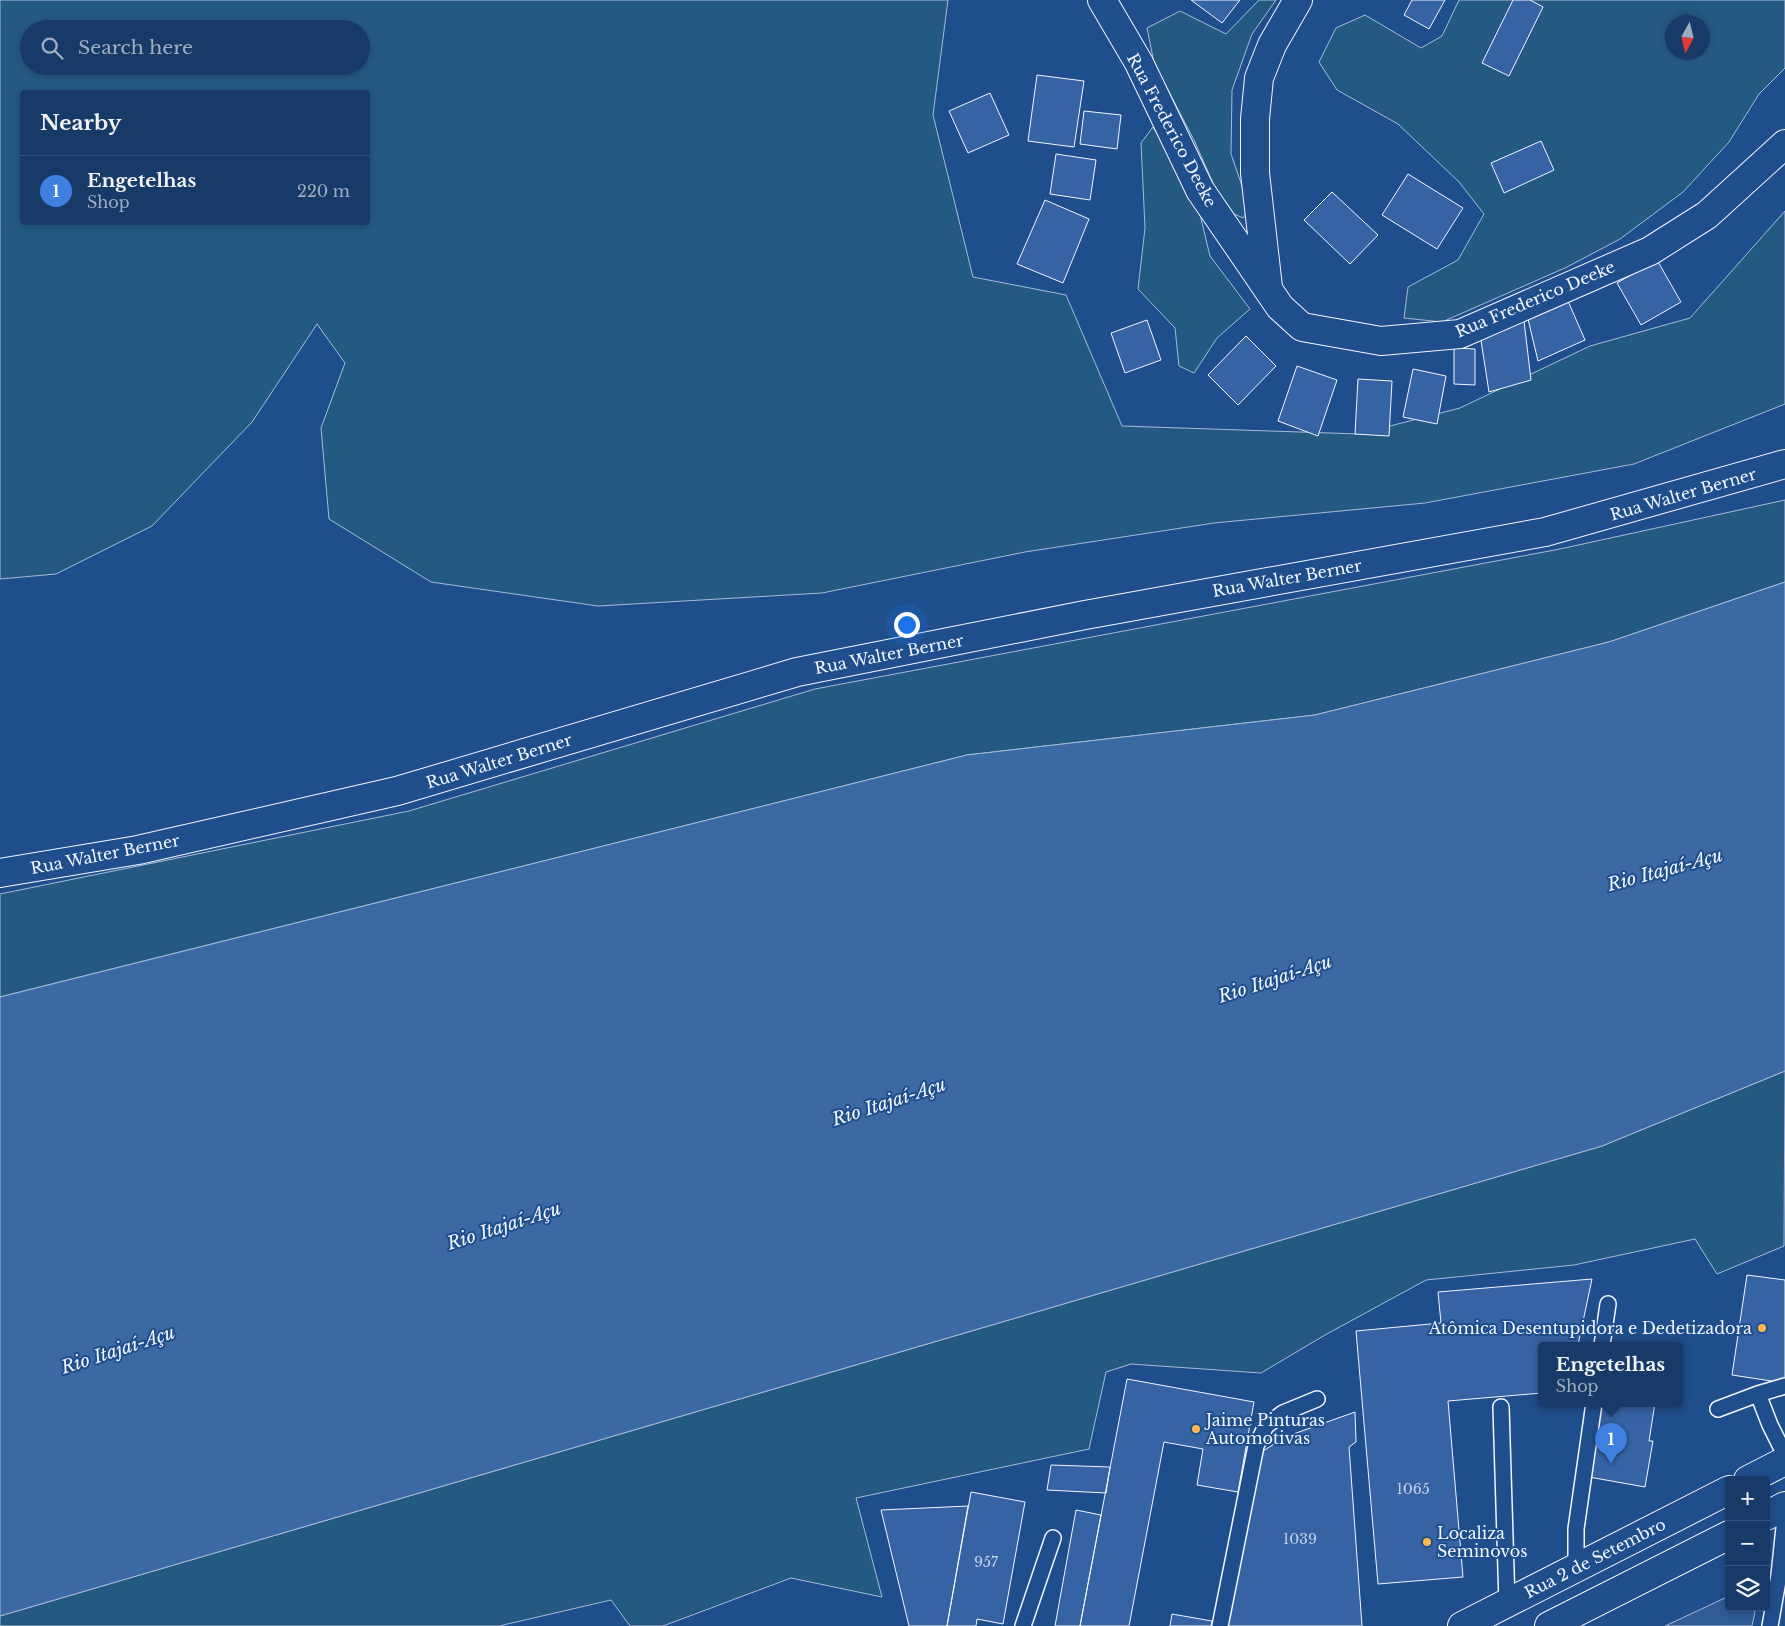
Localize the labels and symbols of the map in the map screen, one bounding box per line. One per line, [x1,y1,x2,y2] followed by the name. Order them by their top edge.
[1665,15,1710,60] north arrow
[1123,50,1221,210] street label: Rua Frederico Deeke
[1452,256,1618,342] street label: Rua Frederico Deeke
[1607,463,1759,524] street label: Rua Walter Berner
[1211,555,1364,601] street label: Rua Walter Berner
[894,612,920,638] your location
[813,630,966,678] street label: Rua Walter Berner
[424,729,575,793] street label: Rua Walter Berner
[29,830,182,878] street label: Rua Walter Berner
[1604,844,1725,896] water label: Rio Itajaí-Açu
[1214,950,1335,1008] water label: Rio Itajaí-Açu
[828,1073,949,1131] water label: Rio Itajaí-Açu
[443,1197,564,1255] water label: Rio Itajaí-Açu
[1428,1318,1752,1338] place label: Atômica Desentupidora e Dedetizadora
[57,1321,178,1379] water label: Rio Itajaí-Açu
[1756,1322,1768,1334] marker: Atômica Desentupidora e Dedetizadora
[1204,1410,1325,1448] place label: Jaime Pinturas Automotivas
[1190,1423,1202,1435] marker: Jaime Pinturas Automotivas
[1595,1423,1627,1464] pin: 1
[1396,1480,1430,1498] house number: 1065
[1521,1514,1669,1602] street label: Rua 2 de Setembro
[1437,1523,1527,1561] place label: Localiza Seminovos
[1283,1530,1317,1548] house number: 1039
[1421,1536,1433,1548] marker: Localiza Seminovos
[974,1553,999,1571] house number: 957

